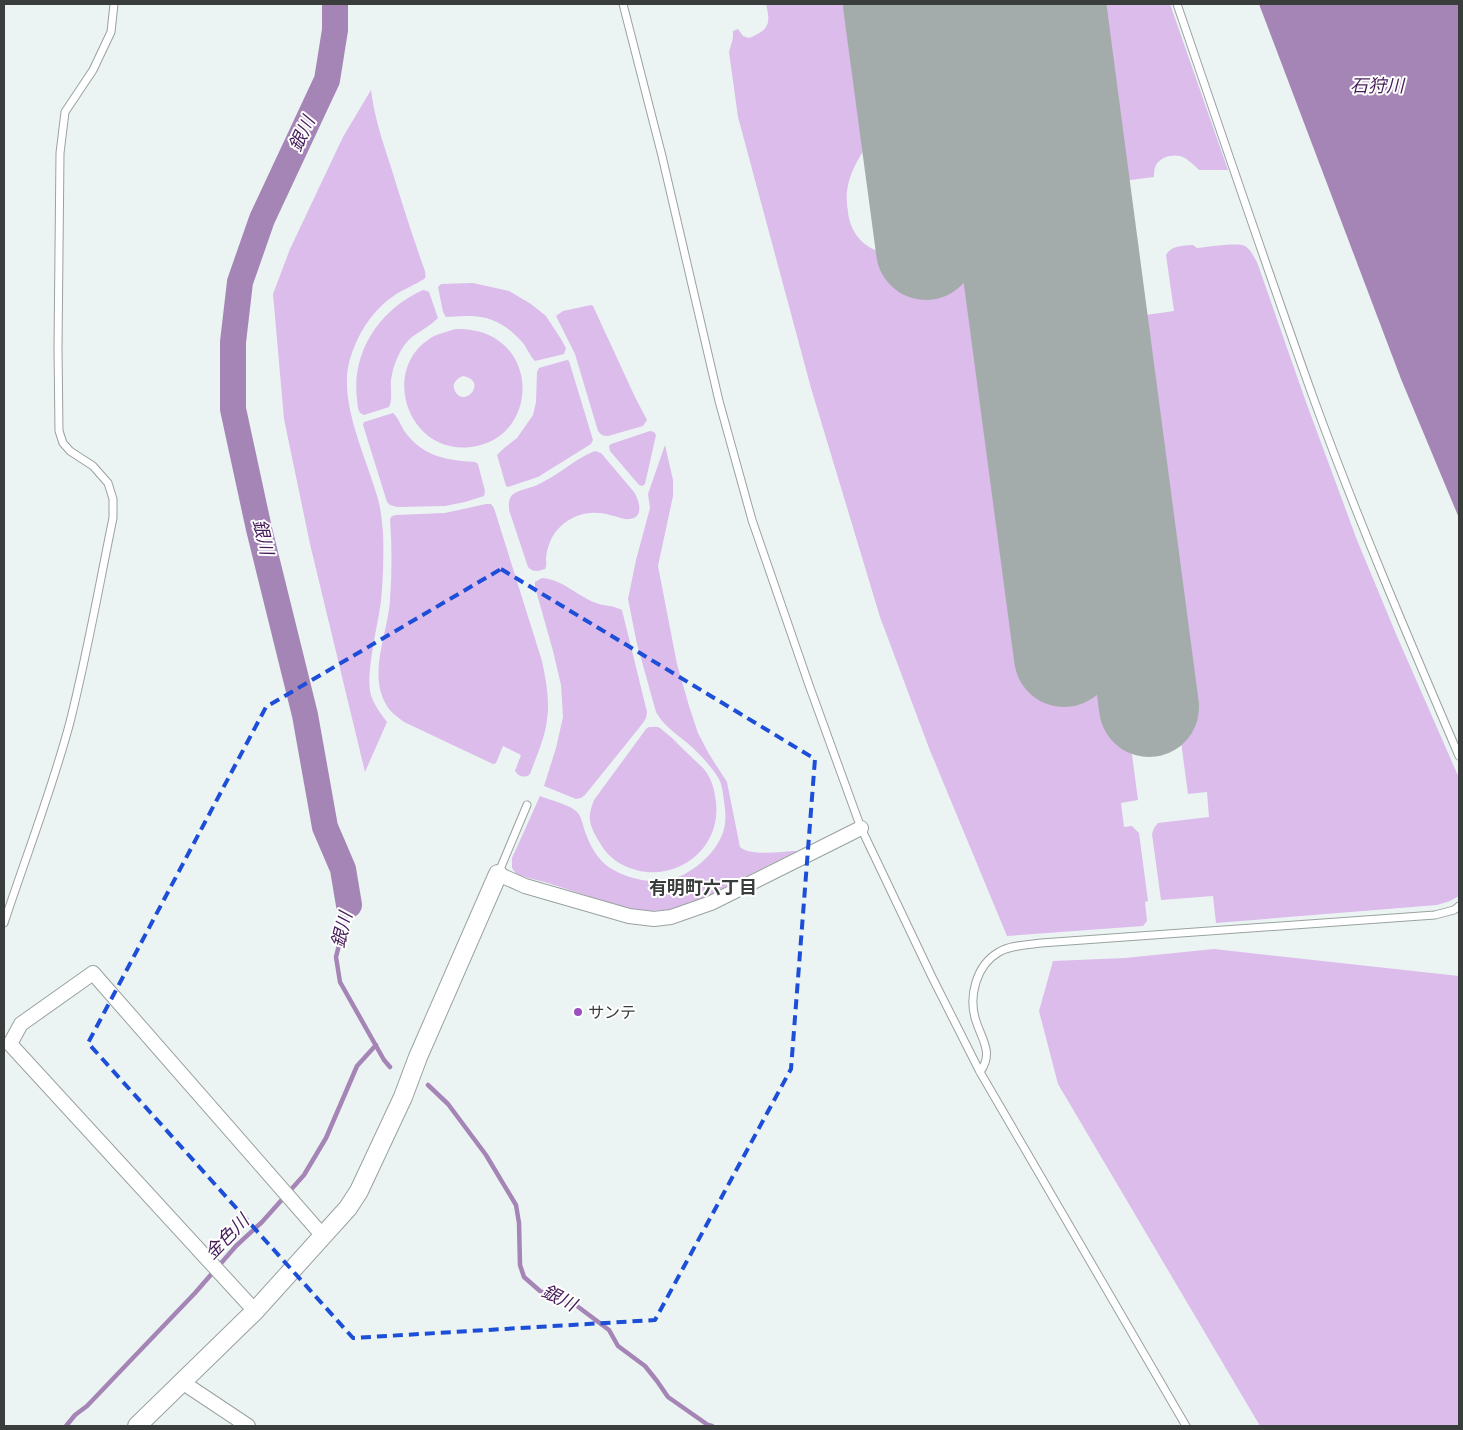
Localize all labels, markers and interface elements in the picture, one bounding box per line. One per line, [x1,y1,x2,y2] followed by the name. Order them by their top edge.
[1350,73,1406,97] water label: 石狩川
[283,110,320,155] water label: 銀川
[248,517,280,559] water label: 銀川
[649,875,757,899] district label: 有明町六丁目
[325,907,358,950] water label: 銀川
[588,1001,636,1023] place label: サンテ
[572,1006,584,1018] marker: サンテ
[199,1207,255,1264] water label: 金色川
[538,1278,583,1317] water label: 銀川

